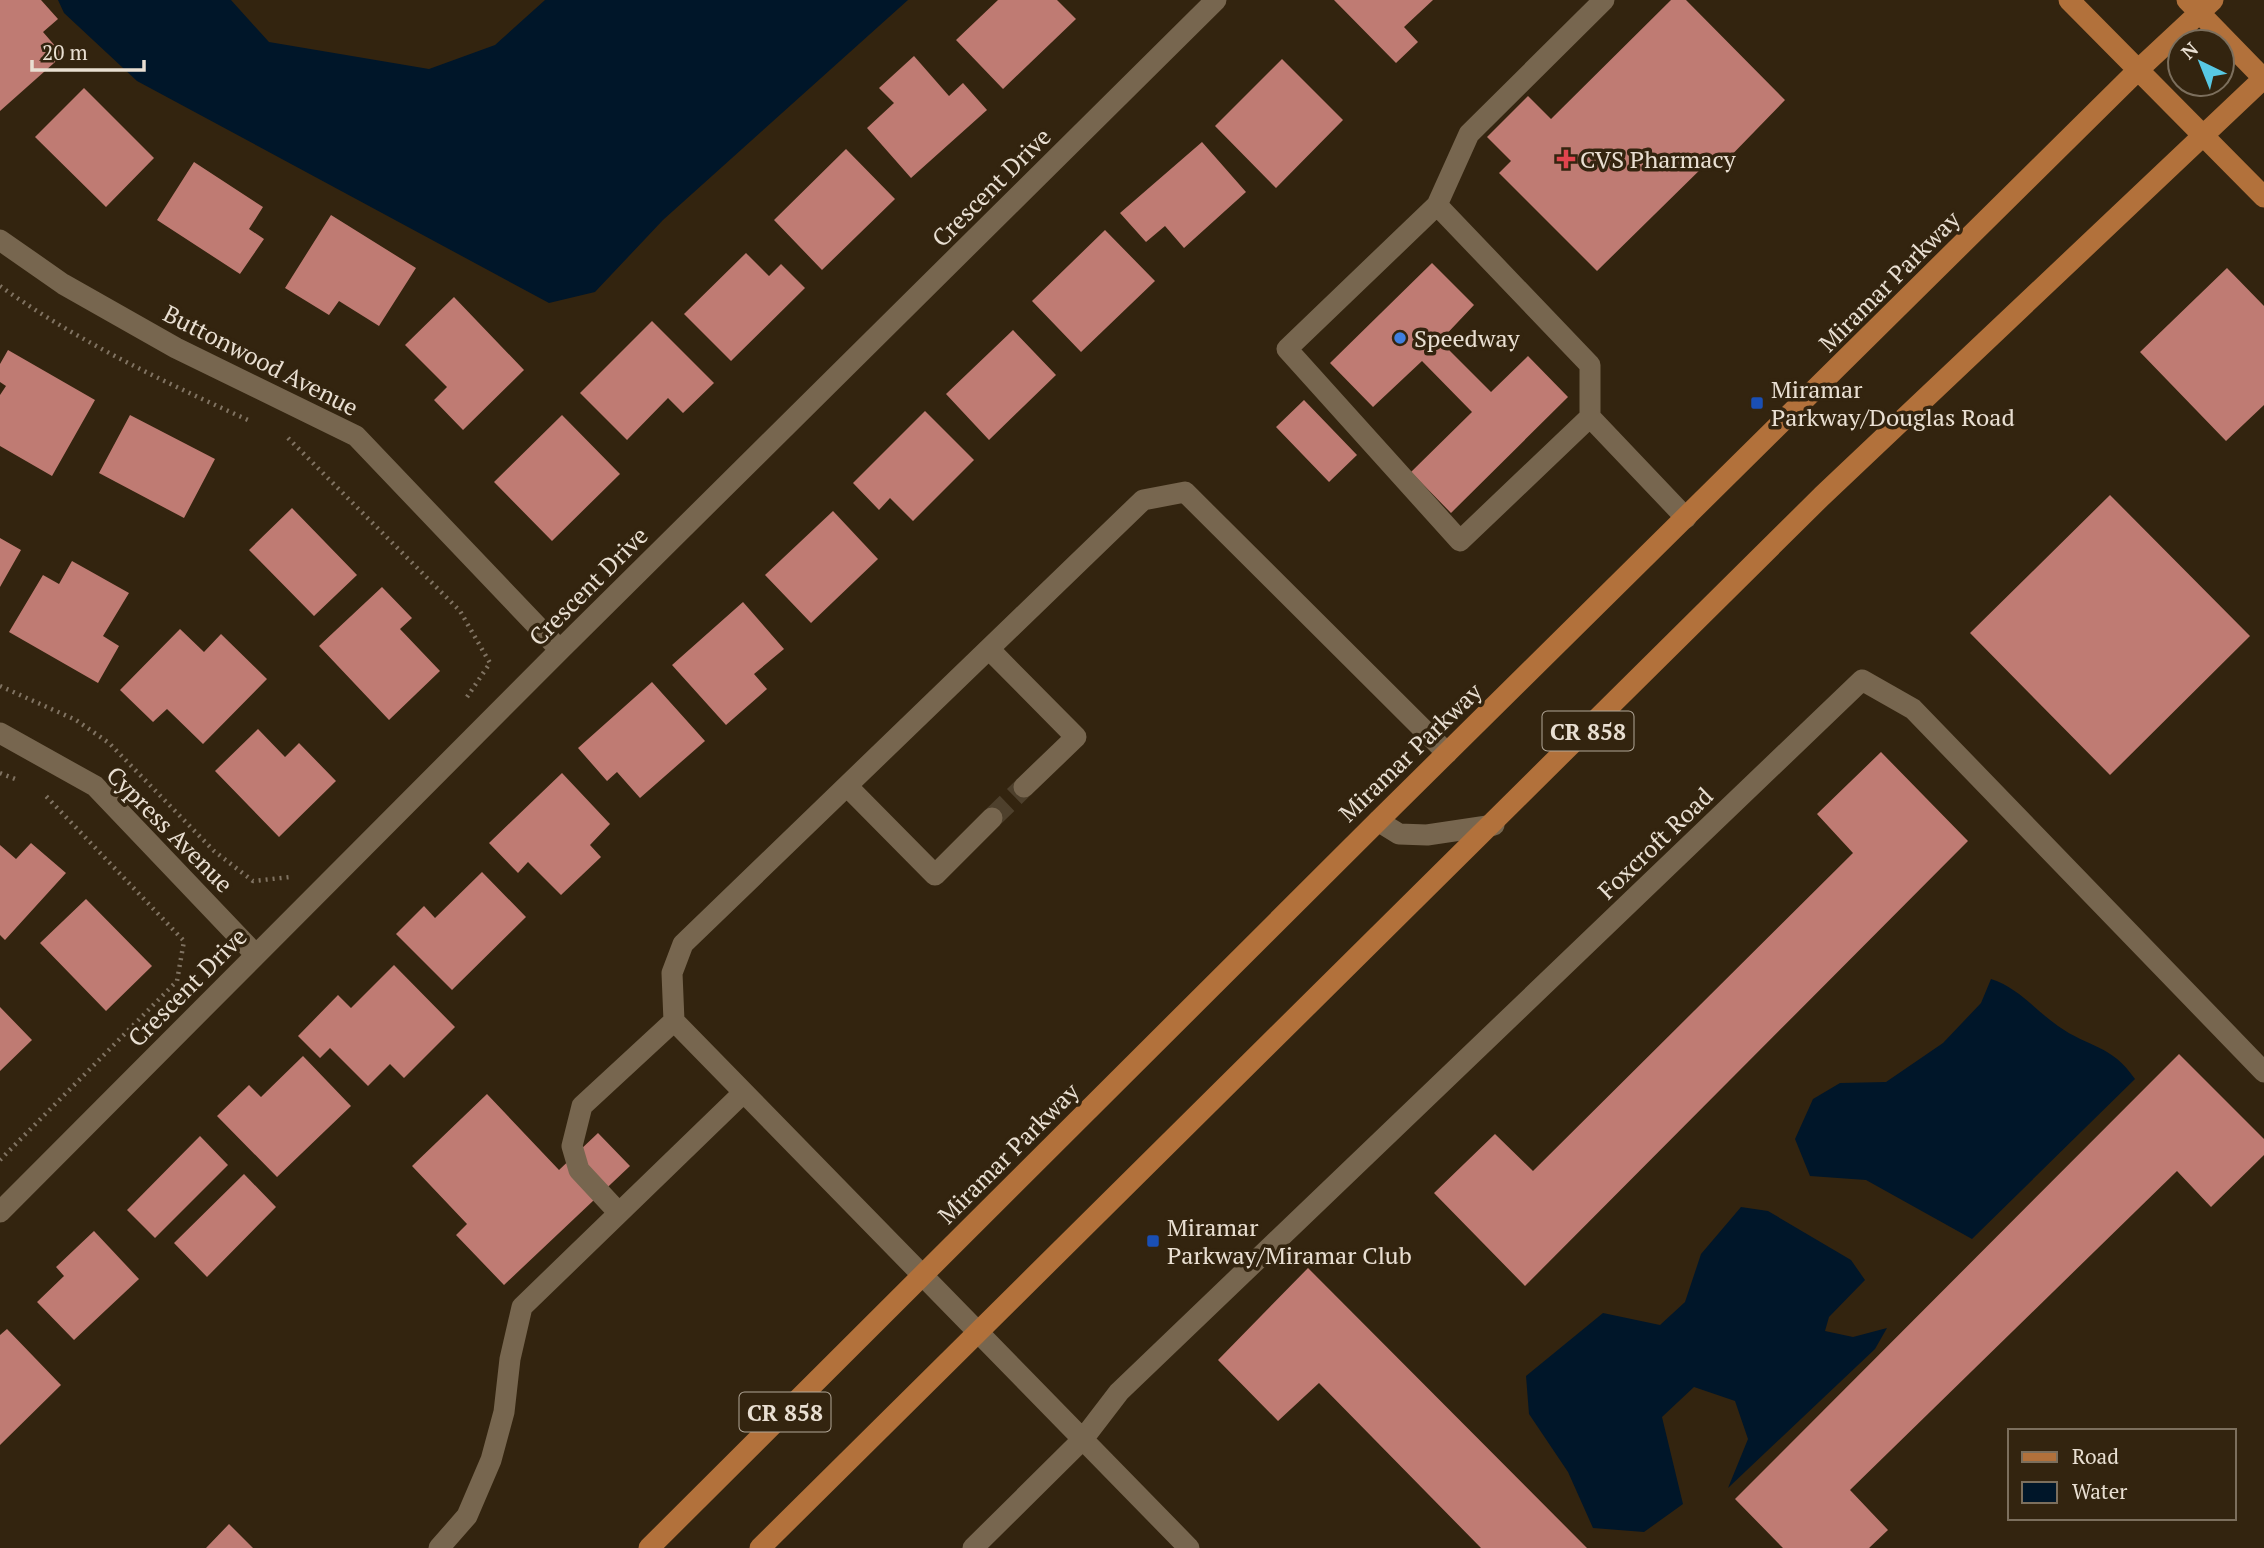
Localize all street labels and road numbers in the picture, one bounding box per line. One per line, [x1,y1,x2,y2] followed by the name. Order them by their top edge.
[924,120,1058,254] street label: Crescent Drive
[1812,203,1967,358] street label: Miramar Parkway
[158,297,364,423] street label: Buttonwood Avenue
[521,519,655,653] street label: Crescent Drive
[1332,675,1489,828] street label: Miramar Parkway
[1542,712,1634,750] road number: CR 858
[100,759,240,899] street label: Cypress Avenue
[1591,780,1719,906] street label: Foxcroft Road
[120,920,254,1054] street label: Crescent Drive
[931,1075,1086,1230] street label: Miramar Parkway
[740,1392,830,1432] road number: CR 858

